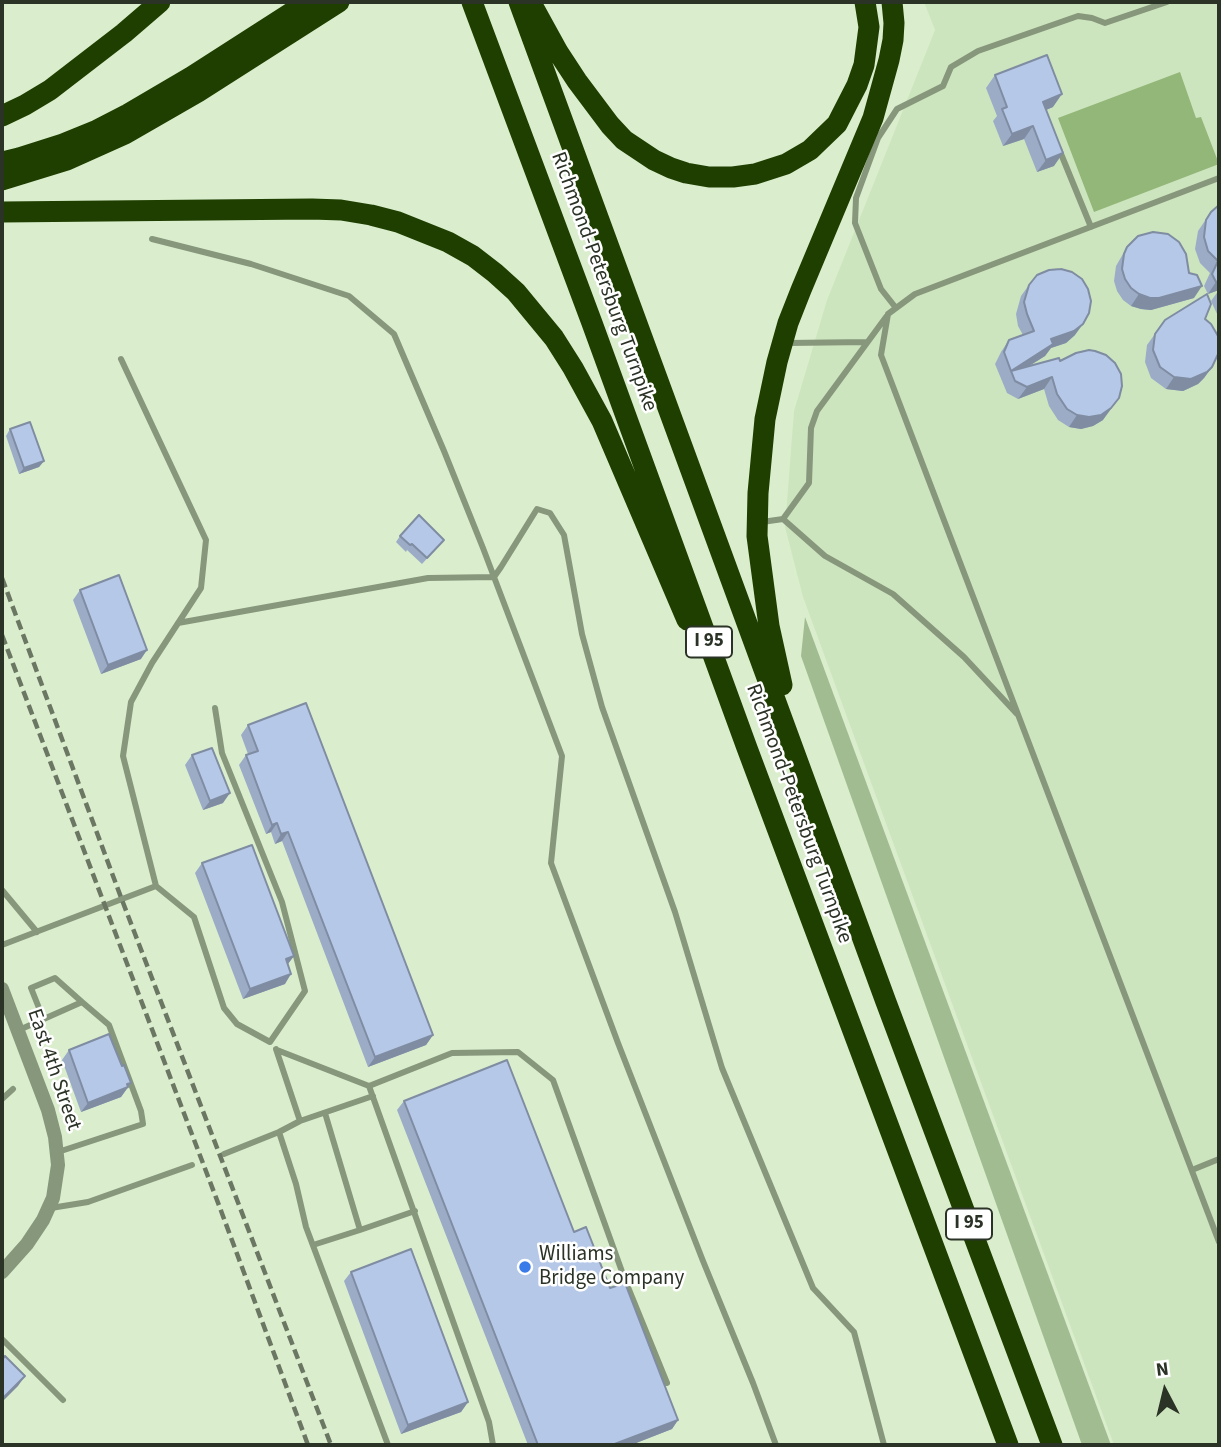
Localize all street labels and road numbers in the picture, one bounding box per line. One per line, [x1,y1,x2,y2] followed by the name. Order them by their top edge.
[544,149,662,415] street label: Richmond-Petersburg Turnpike
[686,626,732,657] road number: I 95
[739,681,857,947] street label: Richmond-Petersburg Turnpike
[20,1006,86,1134] street label: East 4th Street
[946,1208,992,1240] road number: I 95

